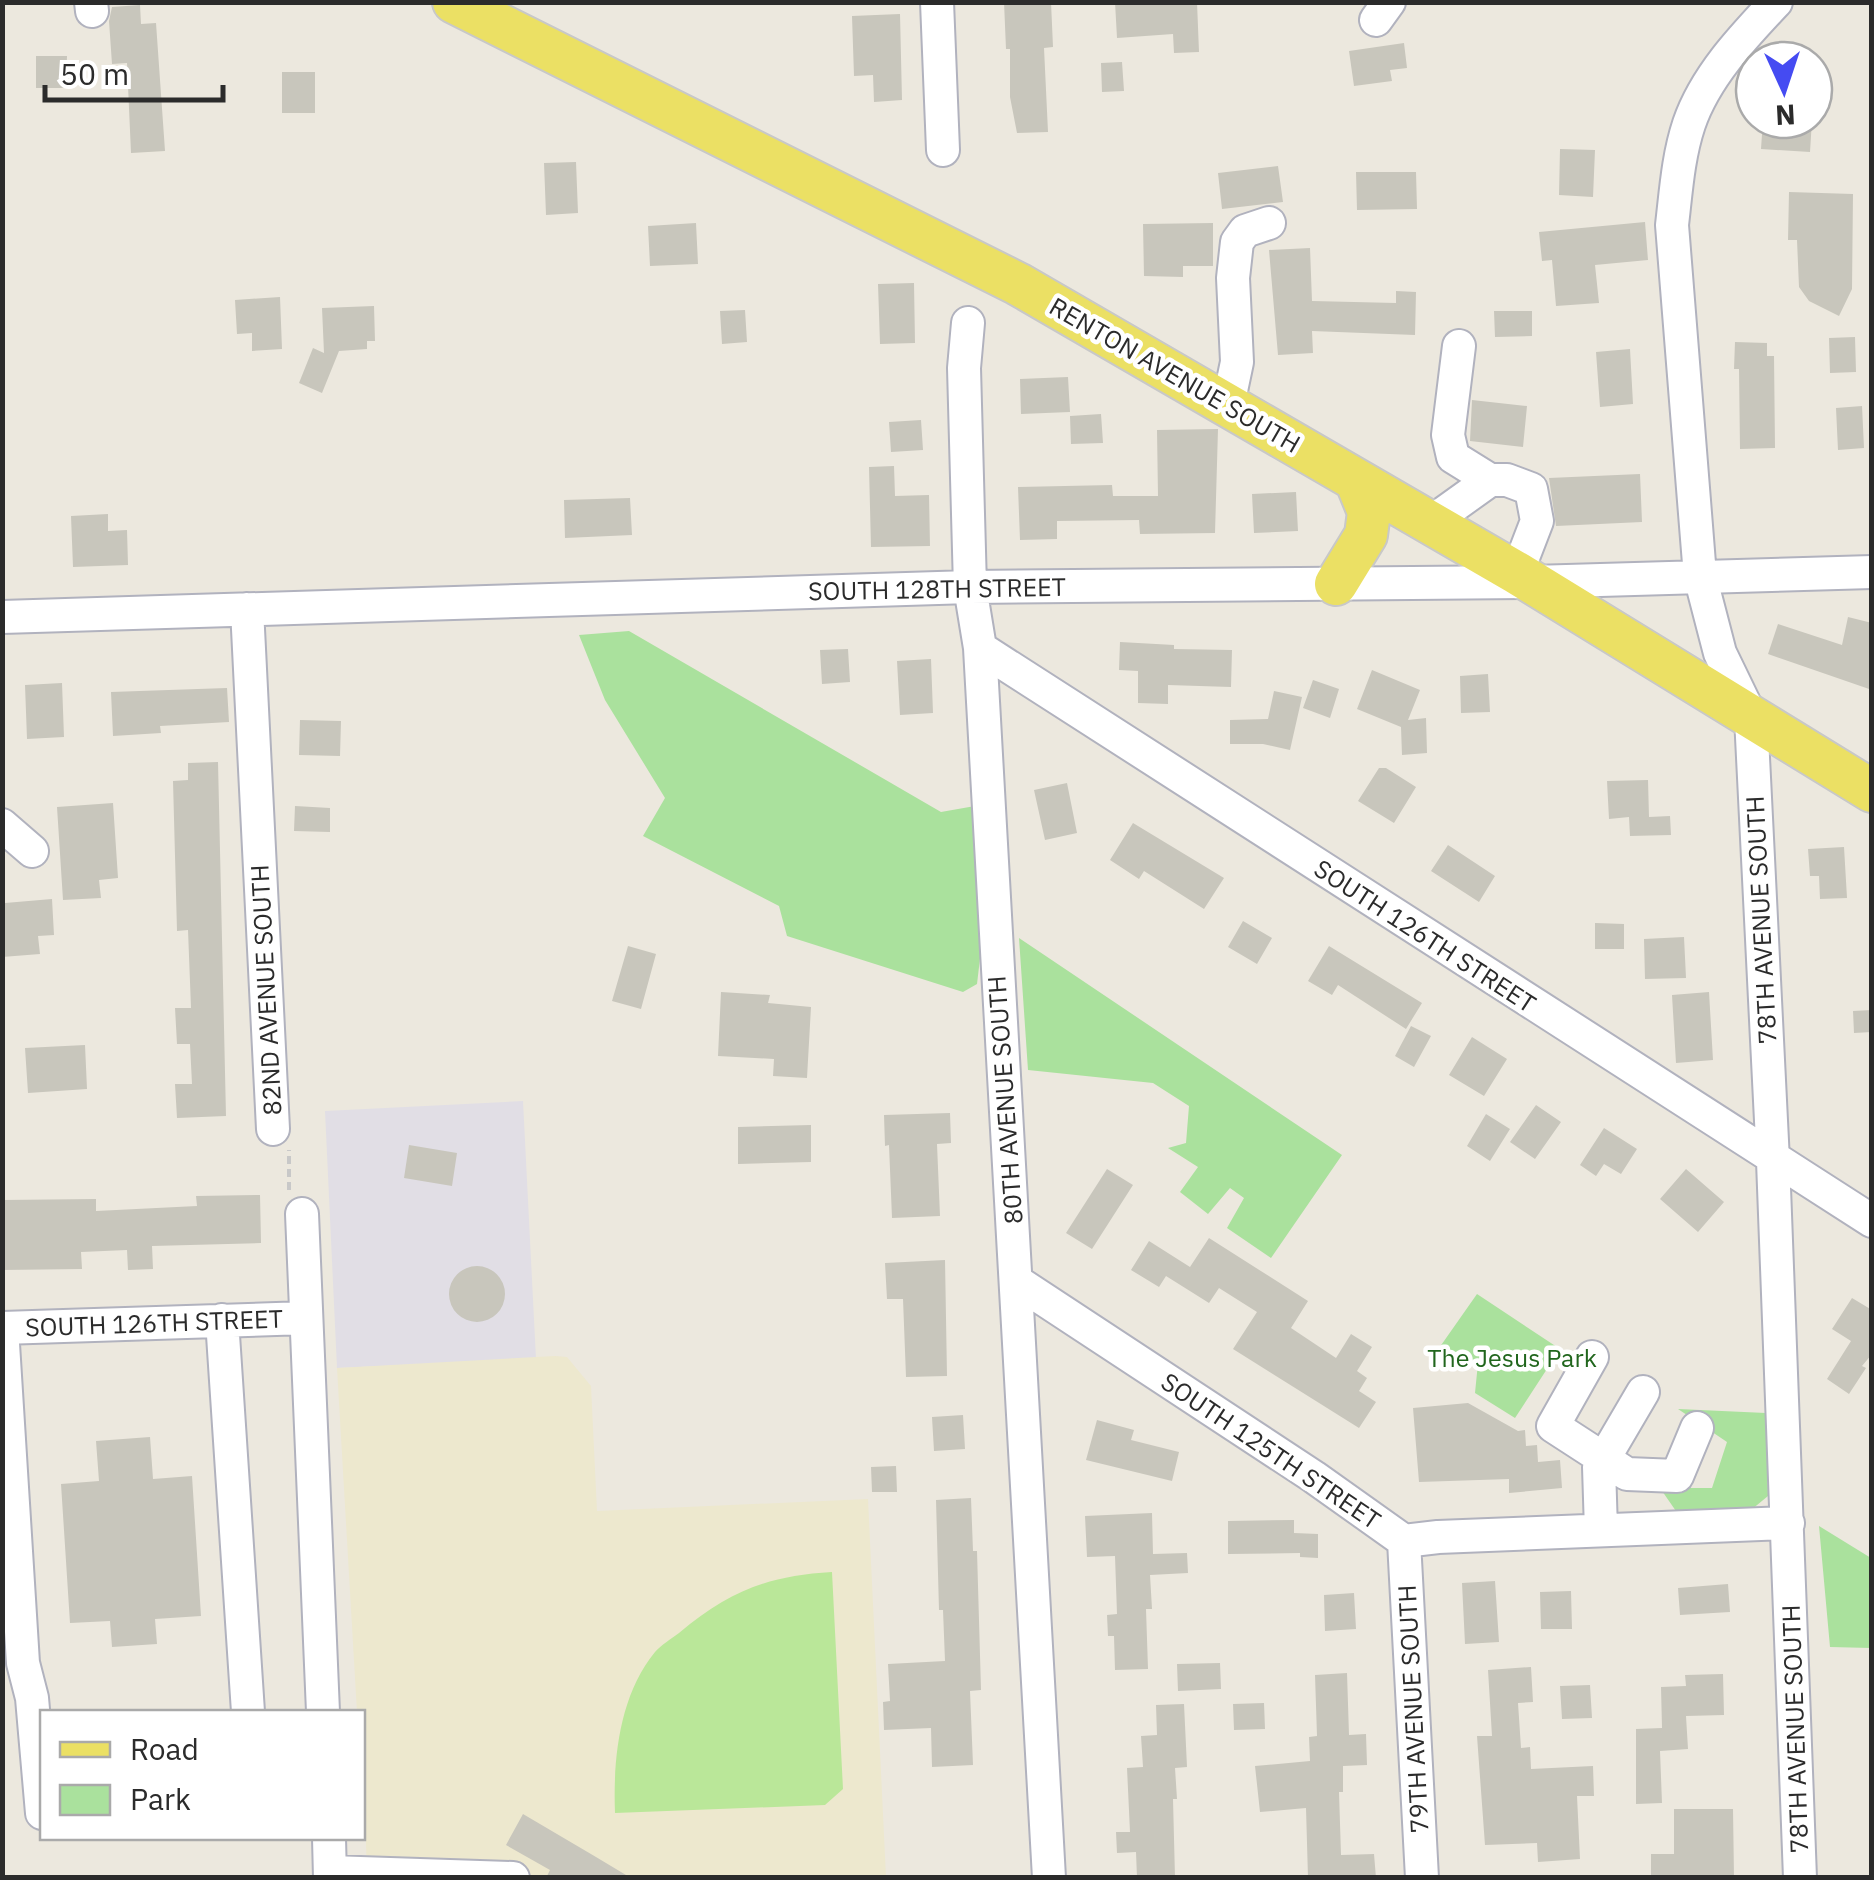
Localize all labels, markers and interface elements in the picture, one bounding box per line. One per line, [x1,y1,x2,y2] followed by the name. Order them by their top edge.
[45,40,222,102] scale bar
[1734,40,1834,140] north arrow
[60,54,129,93] text: 50 m
[1774,96,1796,134] text: N
[1044,289,1307,460] street label: RENTON AVENUE SOUTH
[808,570,1066,607] street label: SOUTH 128TH STREET
[1738,795,1783,1045] street label: 78TH AVENUE SOUTH
[1308,852,1542,1020] street label: SOUTH 126TH STREET
[242,864,289,1116] street label: 82ND AVENUE SOUTH
[979,975,1030,1225] street label: 80TH AVENUE SOUTH
[25,1302,283,1343] street label: SOUTH 126TH STREET
[1427,1341,1597,1374] park label: The Jesus Park
[1155,1365,1387,1536] street label: SOUTH 125TH STREET
[1390,1584,1435,1834] street label: 79TH AVENUE SOUTH
[1774,1604,1815,1854] street label: 78TH AVENUE SOUTH
[40,1710,365,1840] legend
[130,1729,199,1768] text: Road
[130,1779,191,1818] text: Park

